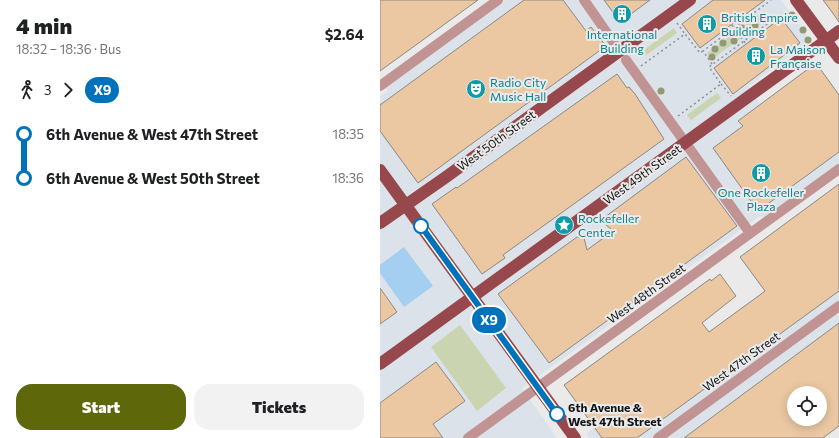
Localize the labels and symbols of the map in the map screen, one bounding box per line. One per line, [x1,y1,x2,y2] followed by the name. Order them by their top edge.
[611,3,633,25] building icon: International Building
[721,10,798,38] place label: British Empire Building
[696,13,718,35] building icon: British Empire Building
[587,27,657,55] place label: International Building
[770,42,826,70] place label: La Maison Française
[745,45,767,67] building icon: La Maison Française
[490,75,546,103] place label: Radio City Music Hall
[465,78,487,100] theatre icon: Radio City Music Hall
[454,107,538,173] street label: West 50th Street
[600,141,684,207] street label: West 49th Street
[750,162,772,184] building icon: One Rockefeller Plaza
[718,185,804,213] place label: One Rockefeller Plaza
[578,211,639,239] place label: Rockefeller Center
[553,214,575,236] place icon: Rockefeller Center
[413,218,429,234] unlabelled marker
[604,260,688,326] street label: West 48th Street
[471,307,507,333] line badge: X9
[700,328,782,394] street label: West 47th Street
[568,400,662,428] place label: 6th Avenue & West 47th Street
[549,406,565,422] marker: 6th Avenue & West 47th Street

